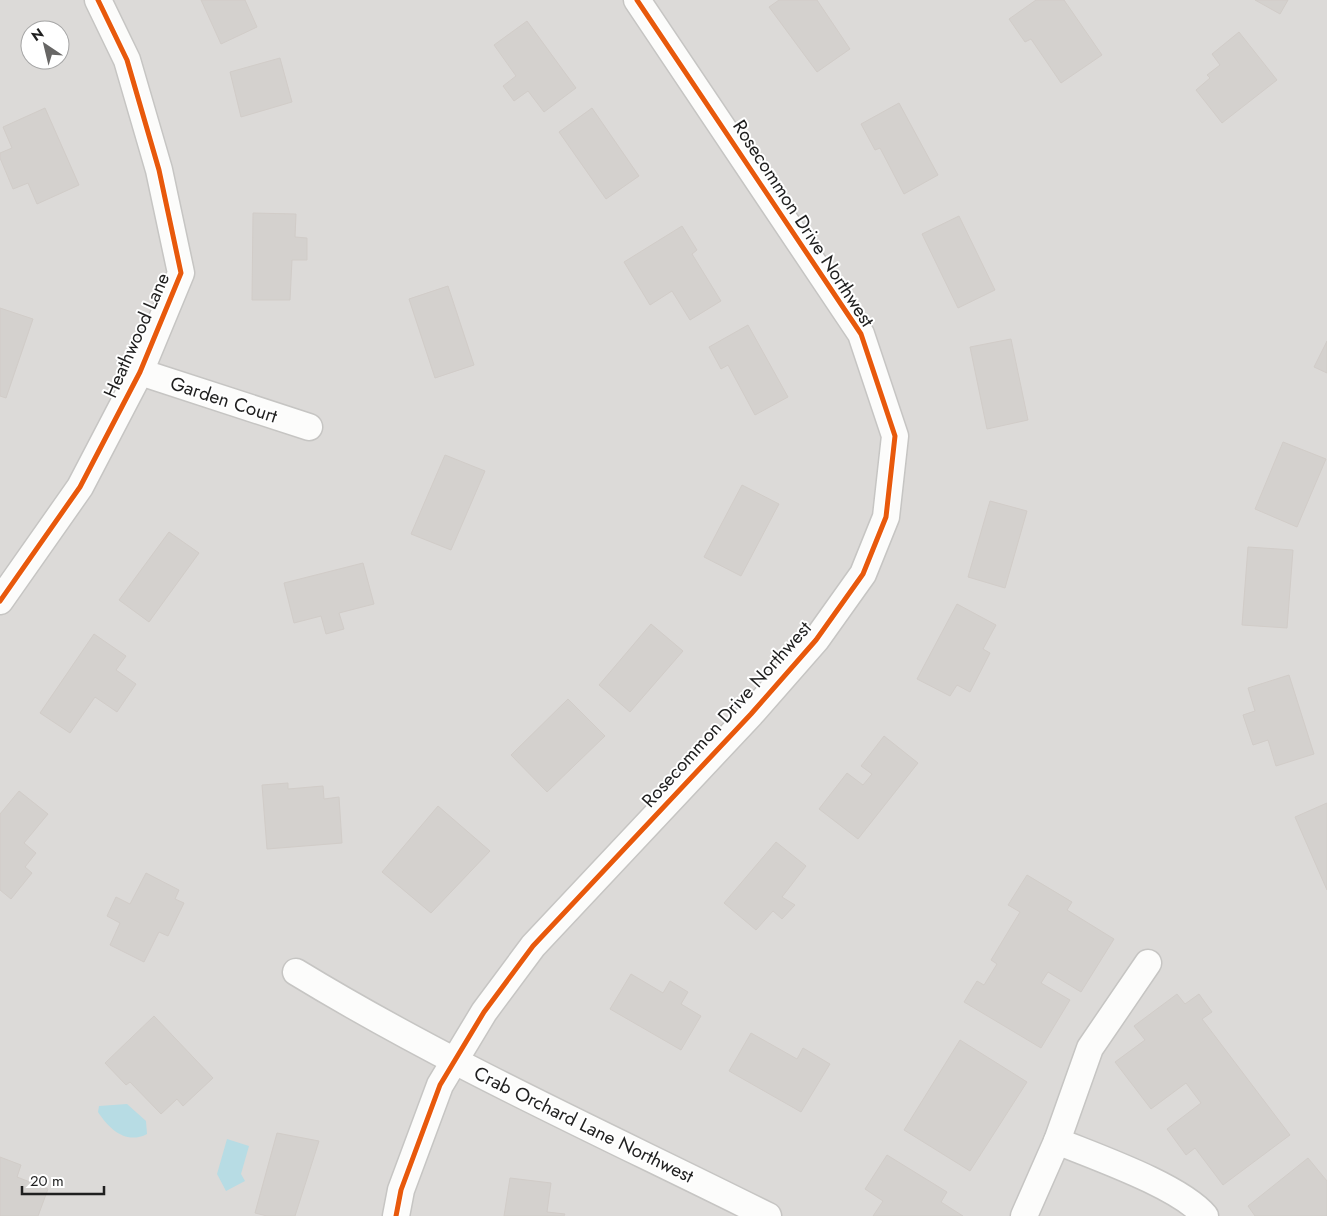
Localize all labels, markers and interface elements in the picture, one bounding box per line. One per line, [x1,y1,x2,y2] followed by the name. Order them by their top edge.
[20,20,70,70] north arrow
[27,23,48,46] text: N
[726,114,881,333] street label: Rosecommon Drive Northwest
[97,268,176,402] street label: Heathwood Lane
[167,369,281,430] street label: Garden Court
[635,615,818,813] street label: Rosecommon Drive Northwest
[469,1059,699,1190] street label: Crab Orchard Lane Northwest
[22,1164,105,1196] scale bar
[30,1170,64,1192] text: 20 m

